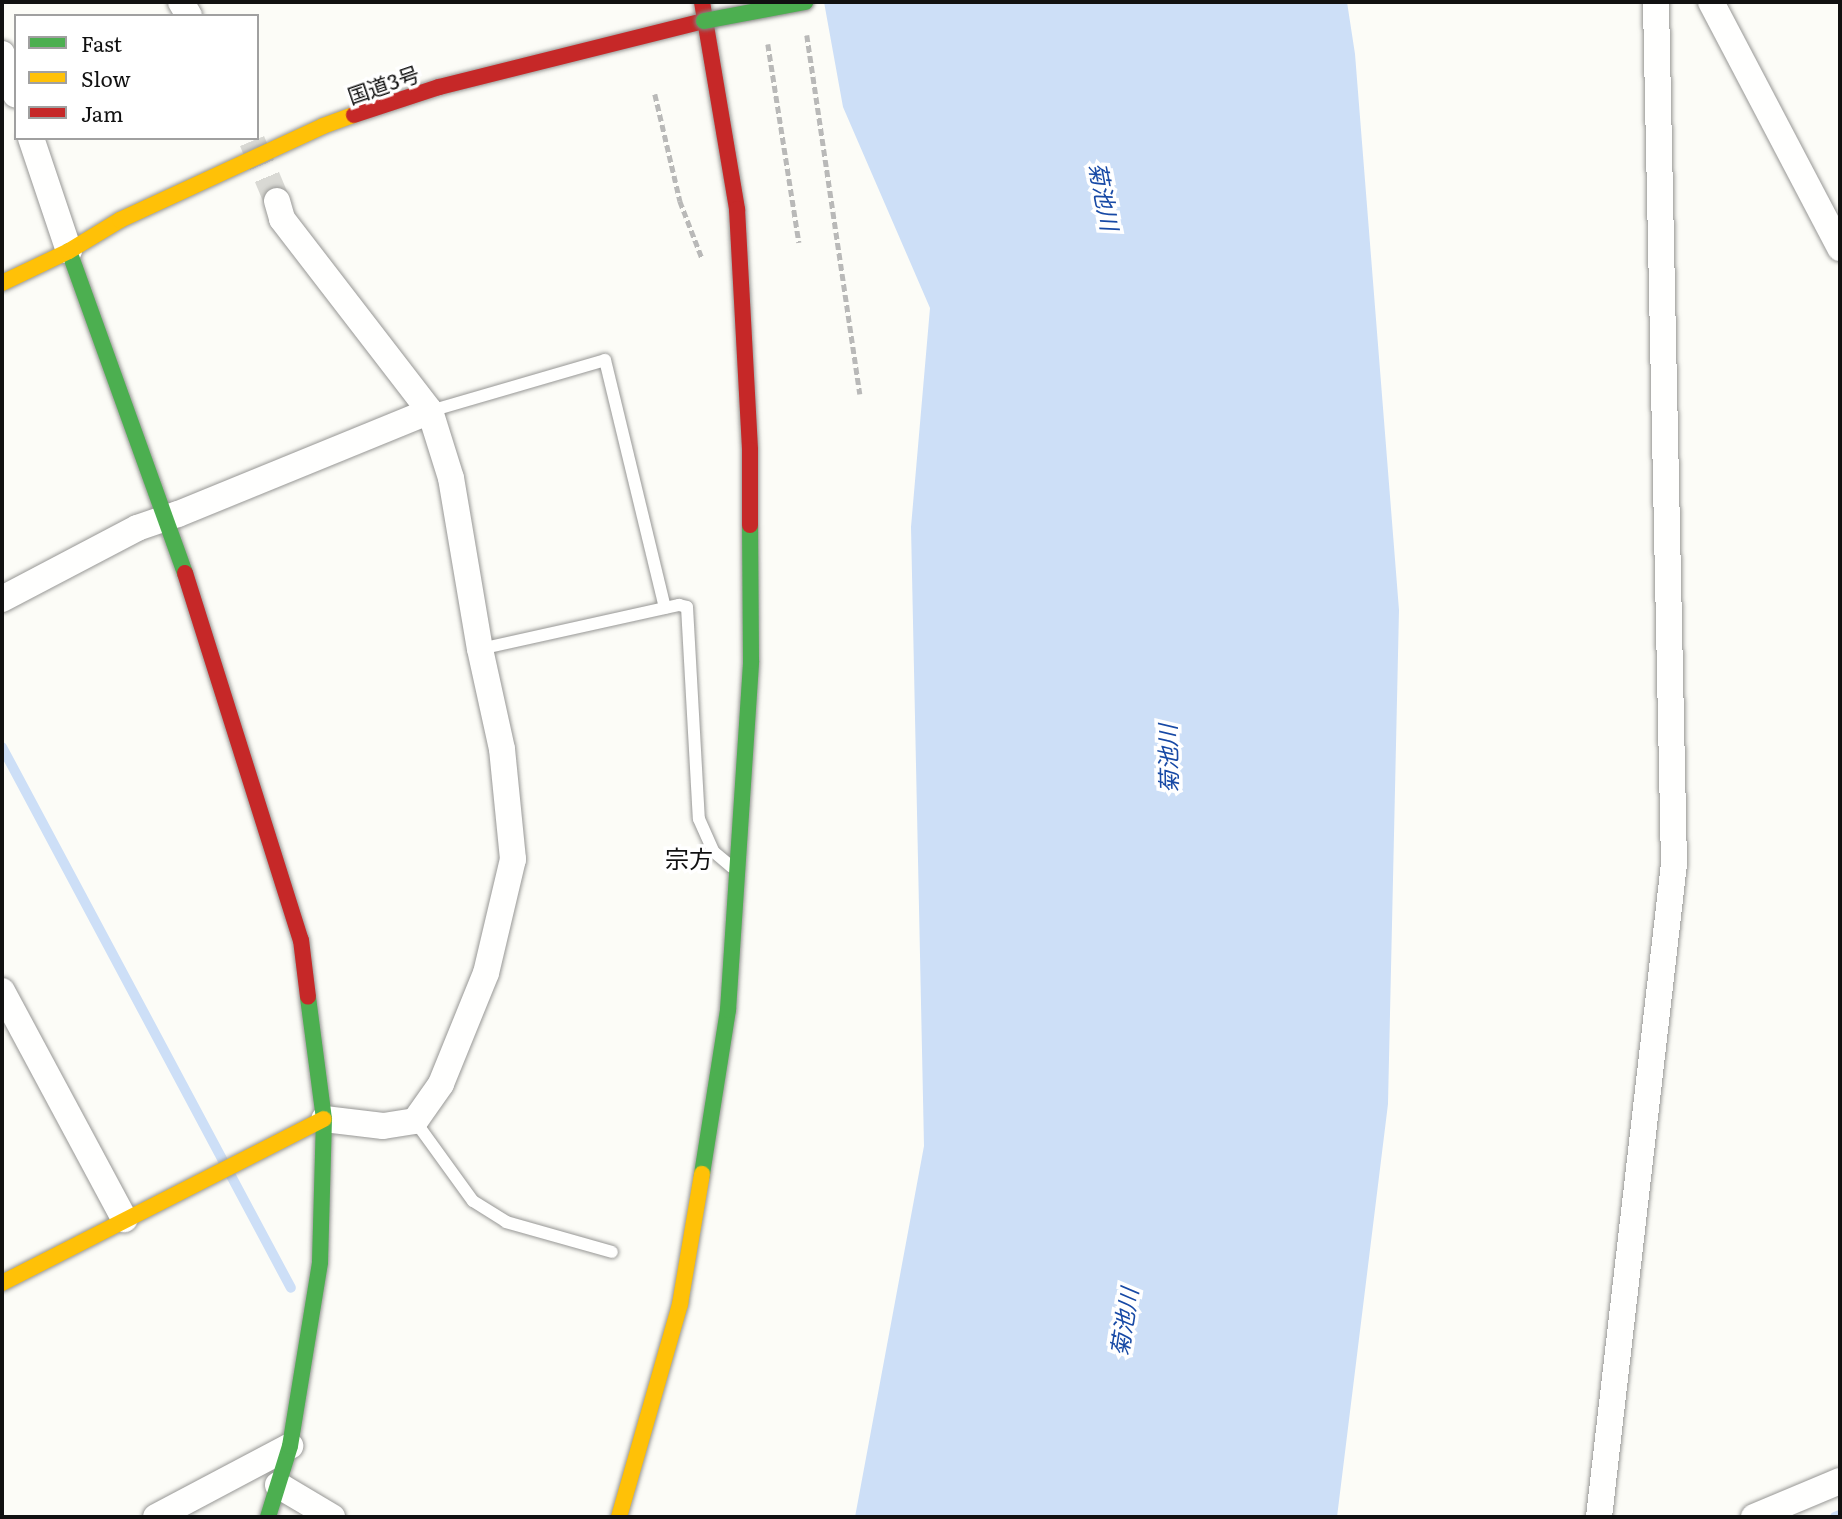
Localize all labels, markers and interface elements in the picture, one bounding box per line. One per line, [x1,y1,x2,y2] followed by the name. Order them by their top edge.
[14,14,259,140] legend
[81,27,122,58] text: Fast
[344,60,422,108] street label: 国道3号
[81,62,131,93] text: Slow
[81,97,123,128] text: Jam
[1085,160,1125,232] water label: 菊池川
[1153,724,1181,794] water label: 菊池川
[665,844,713,872] district label: 宗方
[1104,1286,1142,1358] water label: 菊池川

